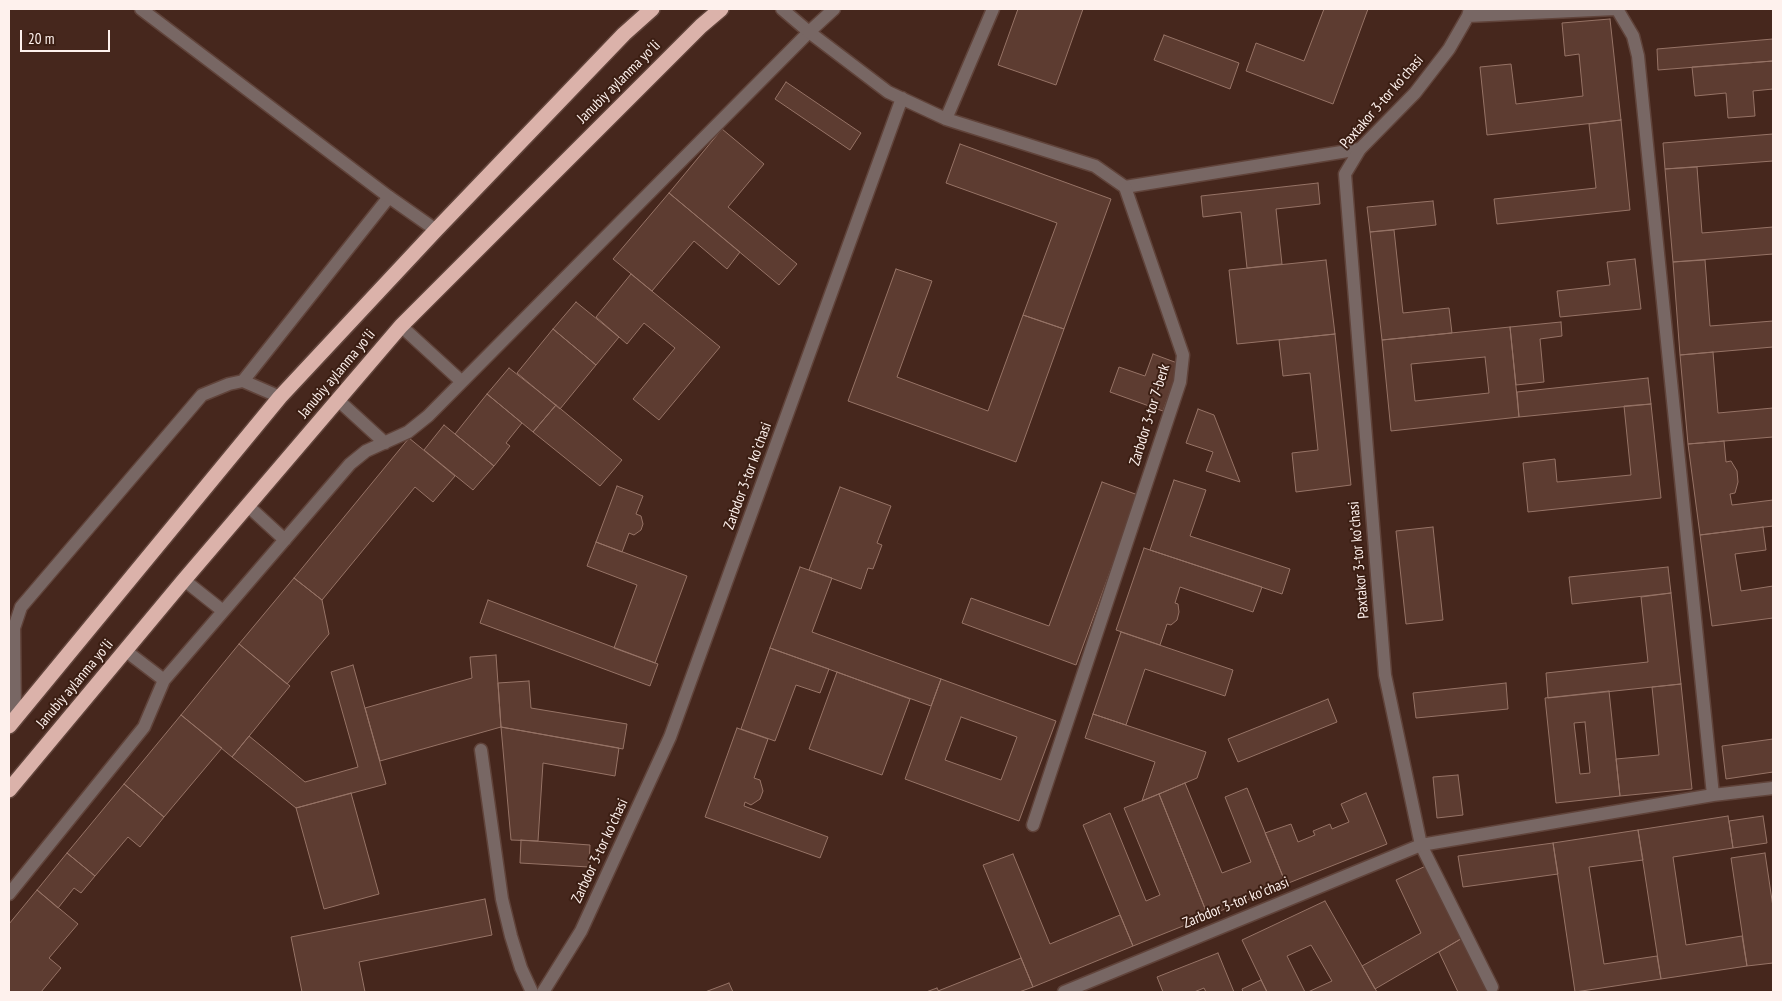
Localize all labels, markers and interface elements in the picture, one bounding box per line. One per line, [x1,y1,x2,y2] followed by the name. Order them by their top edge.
[22,20,112,52] scale bar
[28,29,54,48] text: 20 m
[574,37,664,127] street label: Janubiy aylanma yoʻli
[1337,52,1427,152] street label: Paxtakor 3-tor koʼchasi
[295,326,379,422] street label: Janubiy aylanma yoʻli
[1126,362,1174,468] street label: Zarbdor 3-tor 7-berk
[720,420,776,532] street label: Zarbdor 3-tor koʼchasi
[1345,501,1373,619] street label: Paxtakor 3-tor koʼchasi
[33,636,117,732] street label: Janubiy aylanma yoʻli
[568,796,632,906] street label: Zarbdor 3-tor koʼchasi
[1180,873,1292,933] street label: Zarbdor 3-tor koʼchasi

